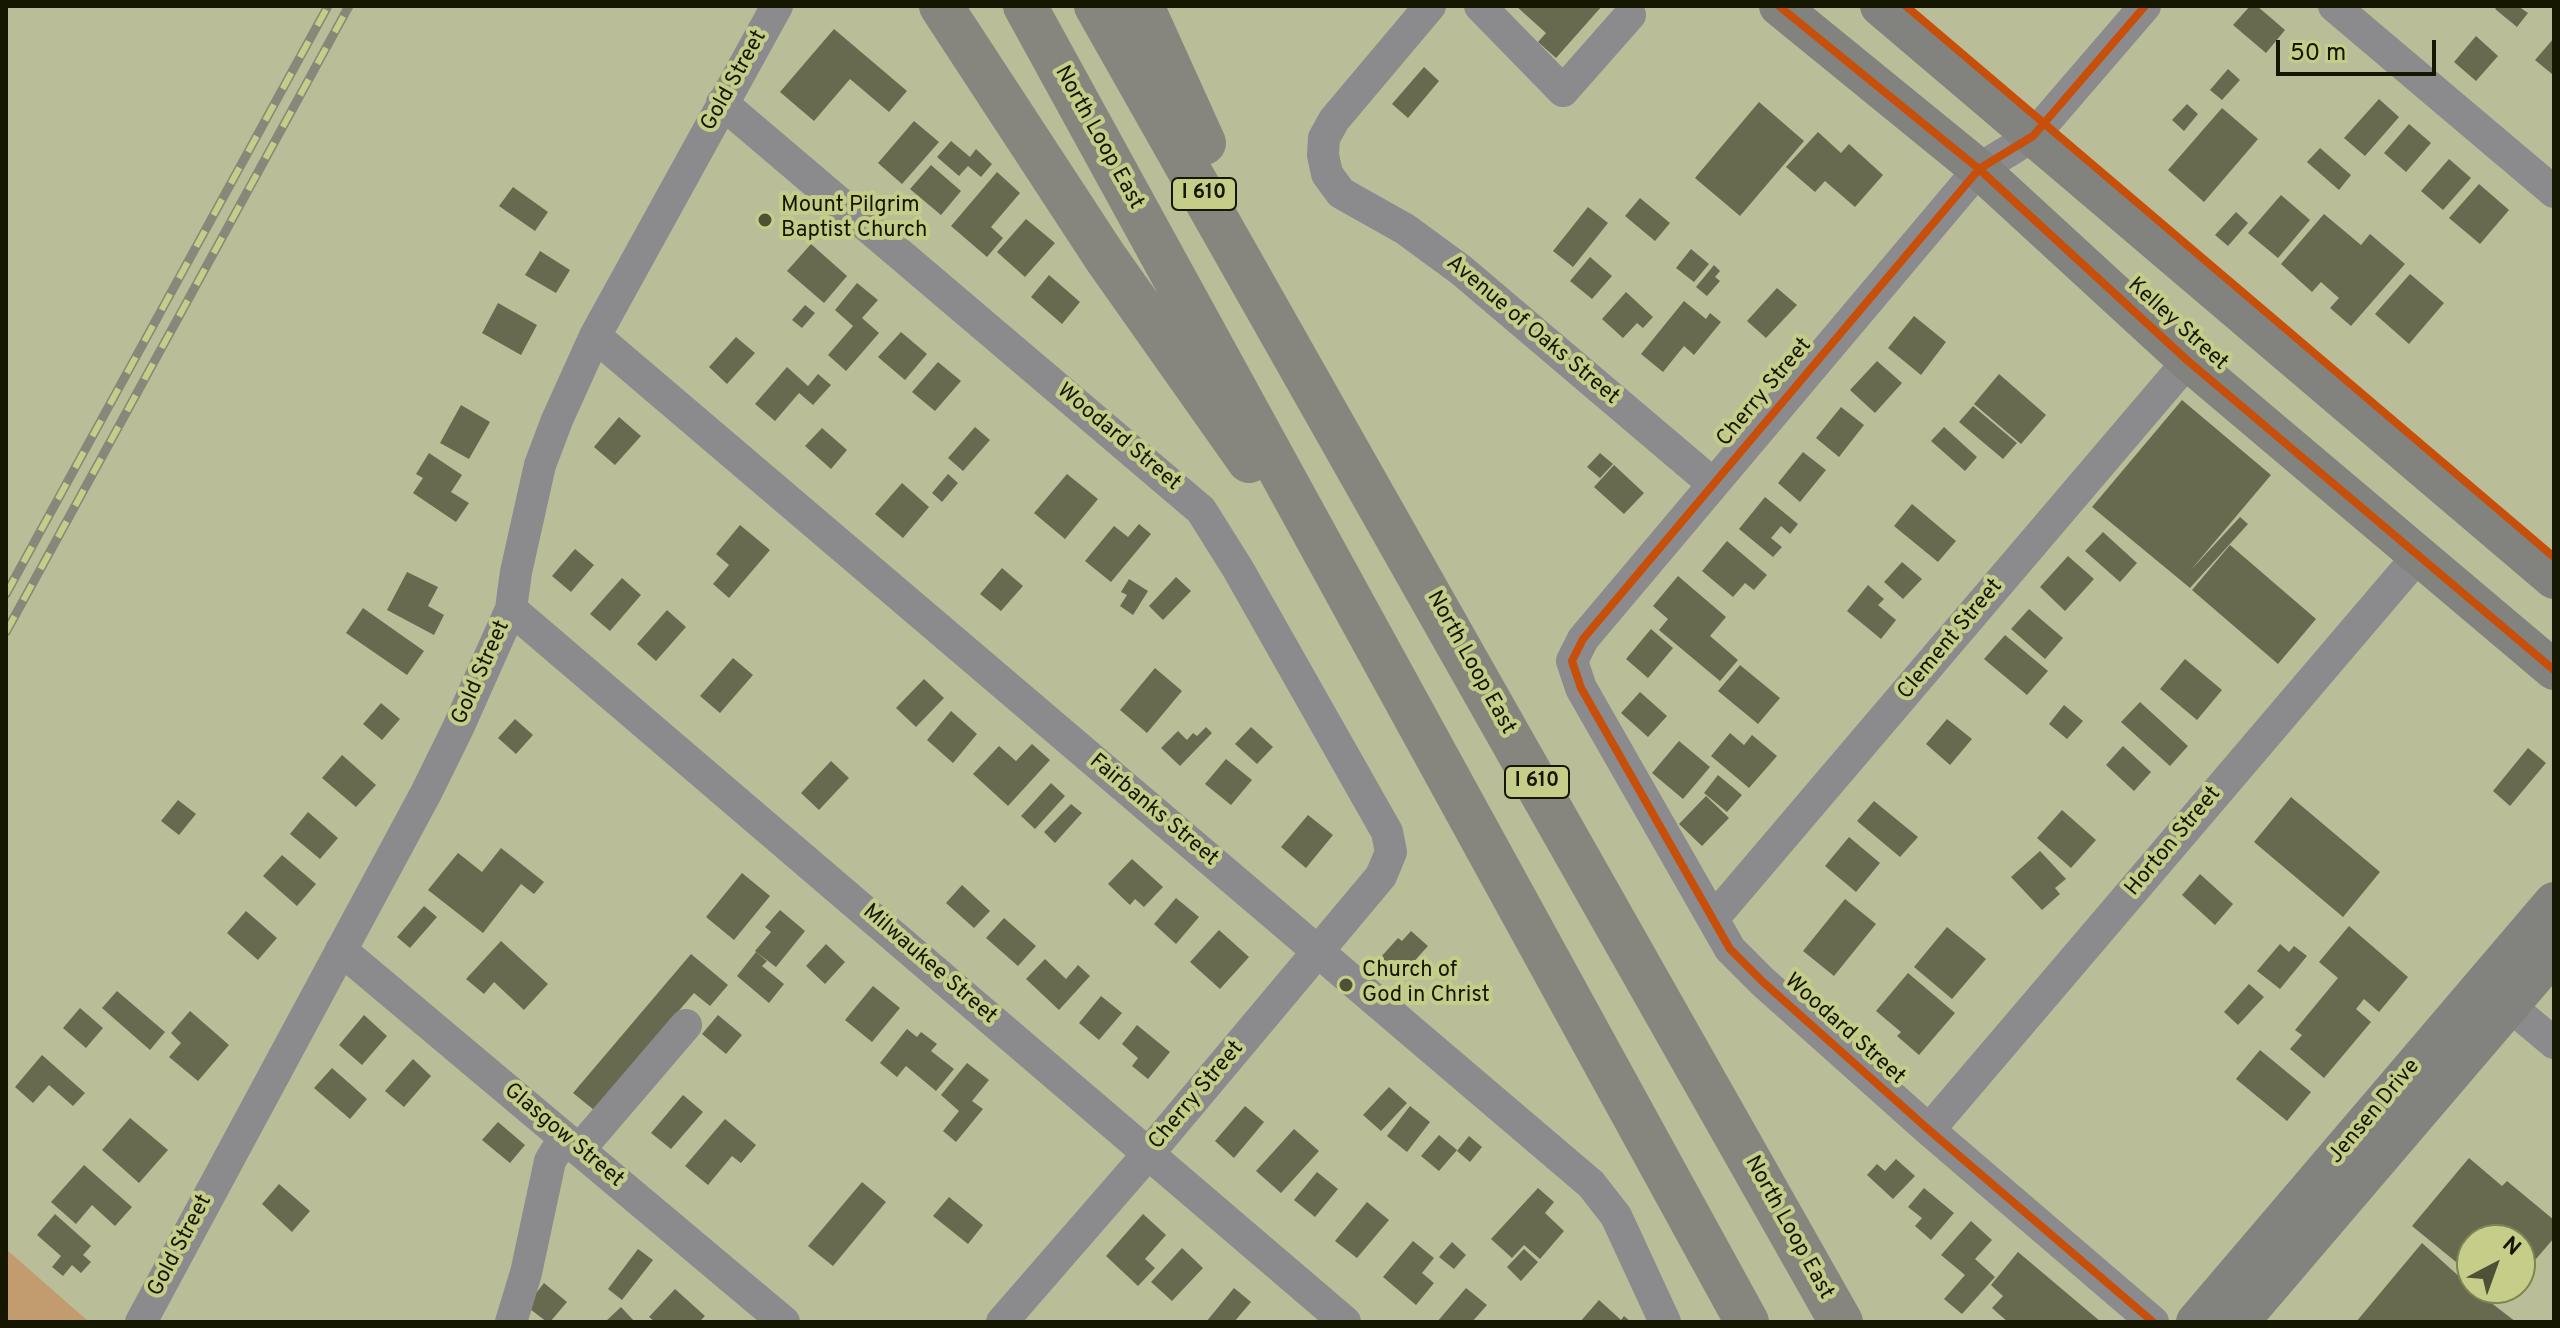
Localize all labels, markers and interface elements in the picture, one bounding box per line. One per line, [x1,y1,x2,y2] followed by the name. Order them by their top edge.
[2280,24,2440,74] scale bar
[696,26,774,136] street label: Gold Street
[2290,39,2346,69] text: 50 m
[1048,62,1148,214] street label: North Loop East
[1172,178,1236,210] road number: I 610
[781,194,927,246] place label: Mount Pilgrim Baptist Church
[756,211,774,229] marker: Mount Pilgrim Baptist Church
[1440,251,1624,411] street label: Avenue of Oaks Street
[2121,273,2233,377] street label: Kelley Street
[1712,333,1818,453] street label: Cherry Street
[1051,379,1185,497] street label: Woodard Street
[1893,574,2009,706] street label: Clement Street
[1420,587,1520,739] street label: North Loop East
[447,617,517,729] street label: Gold Street
[1083,749,1223,873] street label: Fairbanks Street
[1505,766,1569,798] road number: I 610
[2121,782,2227,902] street label: Horton Street
[856,899,1002,1031] street label: Milwaukee Street
[1362,959,1490,1010] place label: Church of God in Christ
[1778,969,1910,1091] street label: Woodard Street
[1337,976,1355,994] marker: Church of God in Christ
[1144,1036,1250,1156] street label: Cherry Street
[2324,1054,2426,1170] street label: Jensen Drive
[498,1078,628,1194] street label: Glasgow Street
[1738,1152,1838,1304] street label: North Loop East
[143,1191,219,1301] street label: Gold Street
[2456,1224,2536,1304] north arrow
[2496,1232,2526,1262] text: N

